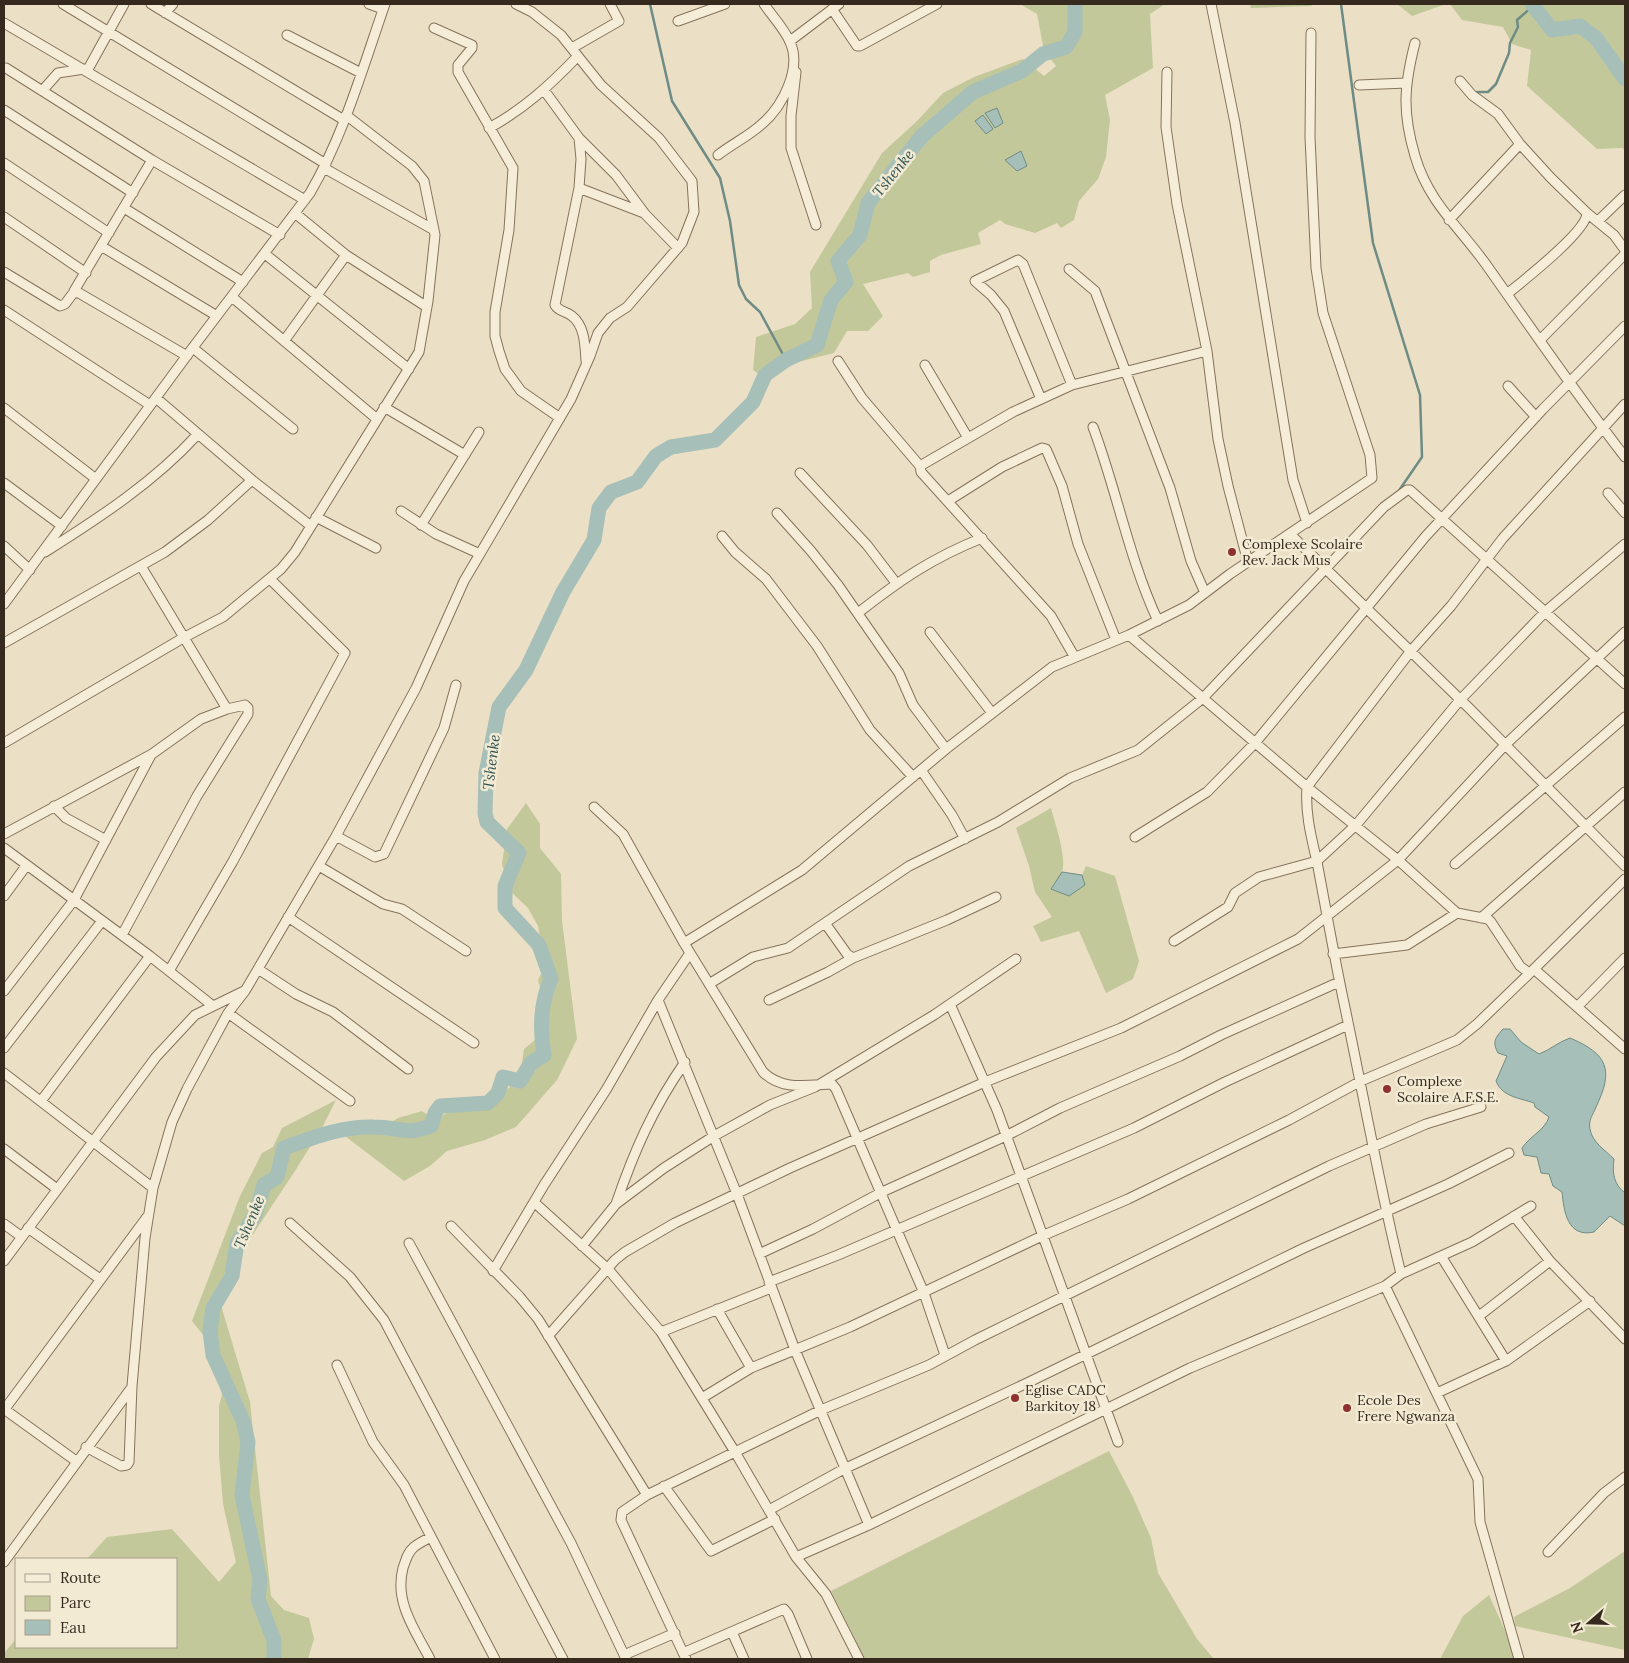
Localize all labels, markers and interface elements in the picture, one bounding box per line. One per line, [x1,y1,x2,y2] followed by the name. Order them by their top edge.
[868,145,918,201] water label: Tshenke
[1242,535,1363,569] place label: Complexe Scolaire Rev. Jack Mus
[1226,546,1238,558] marker: Complexe Scolaire Rev. Jack Mus
[478,733,504,791] water label: Tshenke
[1397,1072,1499,1106] place label: Complexe Scolaire A.F.S.E.
[1381,1083,1393,1095] marker: Complexe Scolaire A.F.S.E.
[229,1193,269,1251] water label: Tshenke
[1025,1381,1106,1415] place label: Eglise CADC Barkitoy 18
[1357,1391,1455,1425] place label: Ecole Des Frere Ngwanza
[1009,1392,1021,1404] marker: Eglise CADC Barkitoy 18
[1341,1402,1353,1414] marker: Ecole Des Frere Ngwanza
[15,1558,178,1648] legend
[60,1568,101,1587] text: Route
[60,1593,91,1612] text: Parc
[1564,1598,1614,1648] north arrow
[60,1618,86,1637] text: Eau
[1566,1619,1587,1636] text: N

